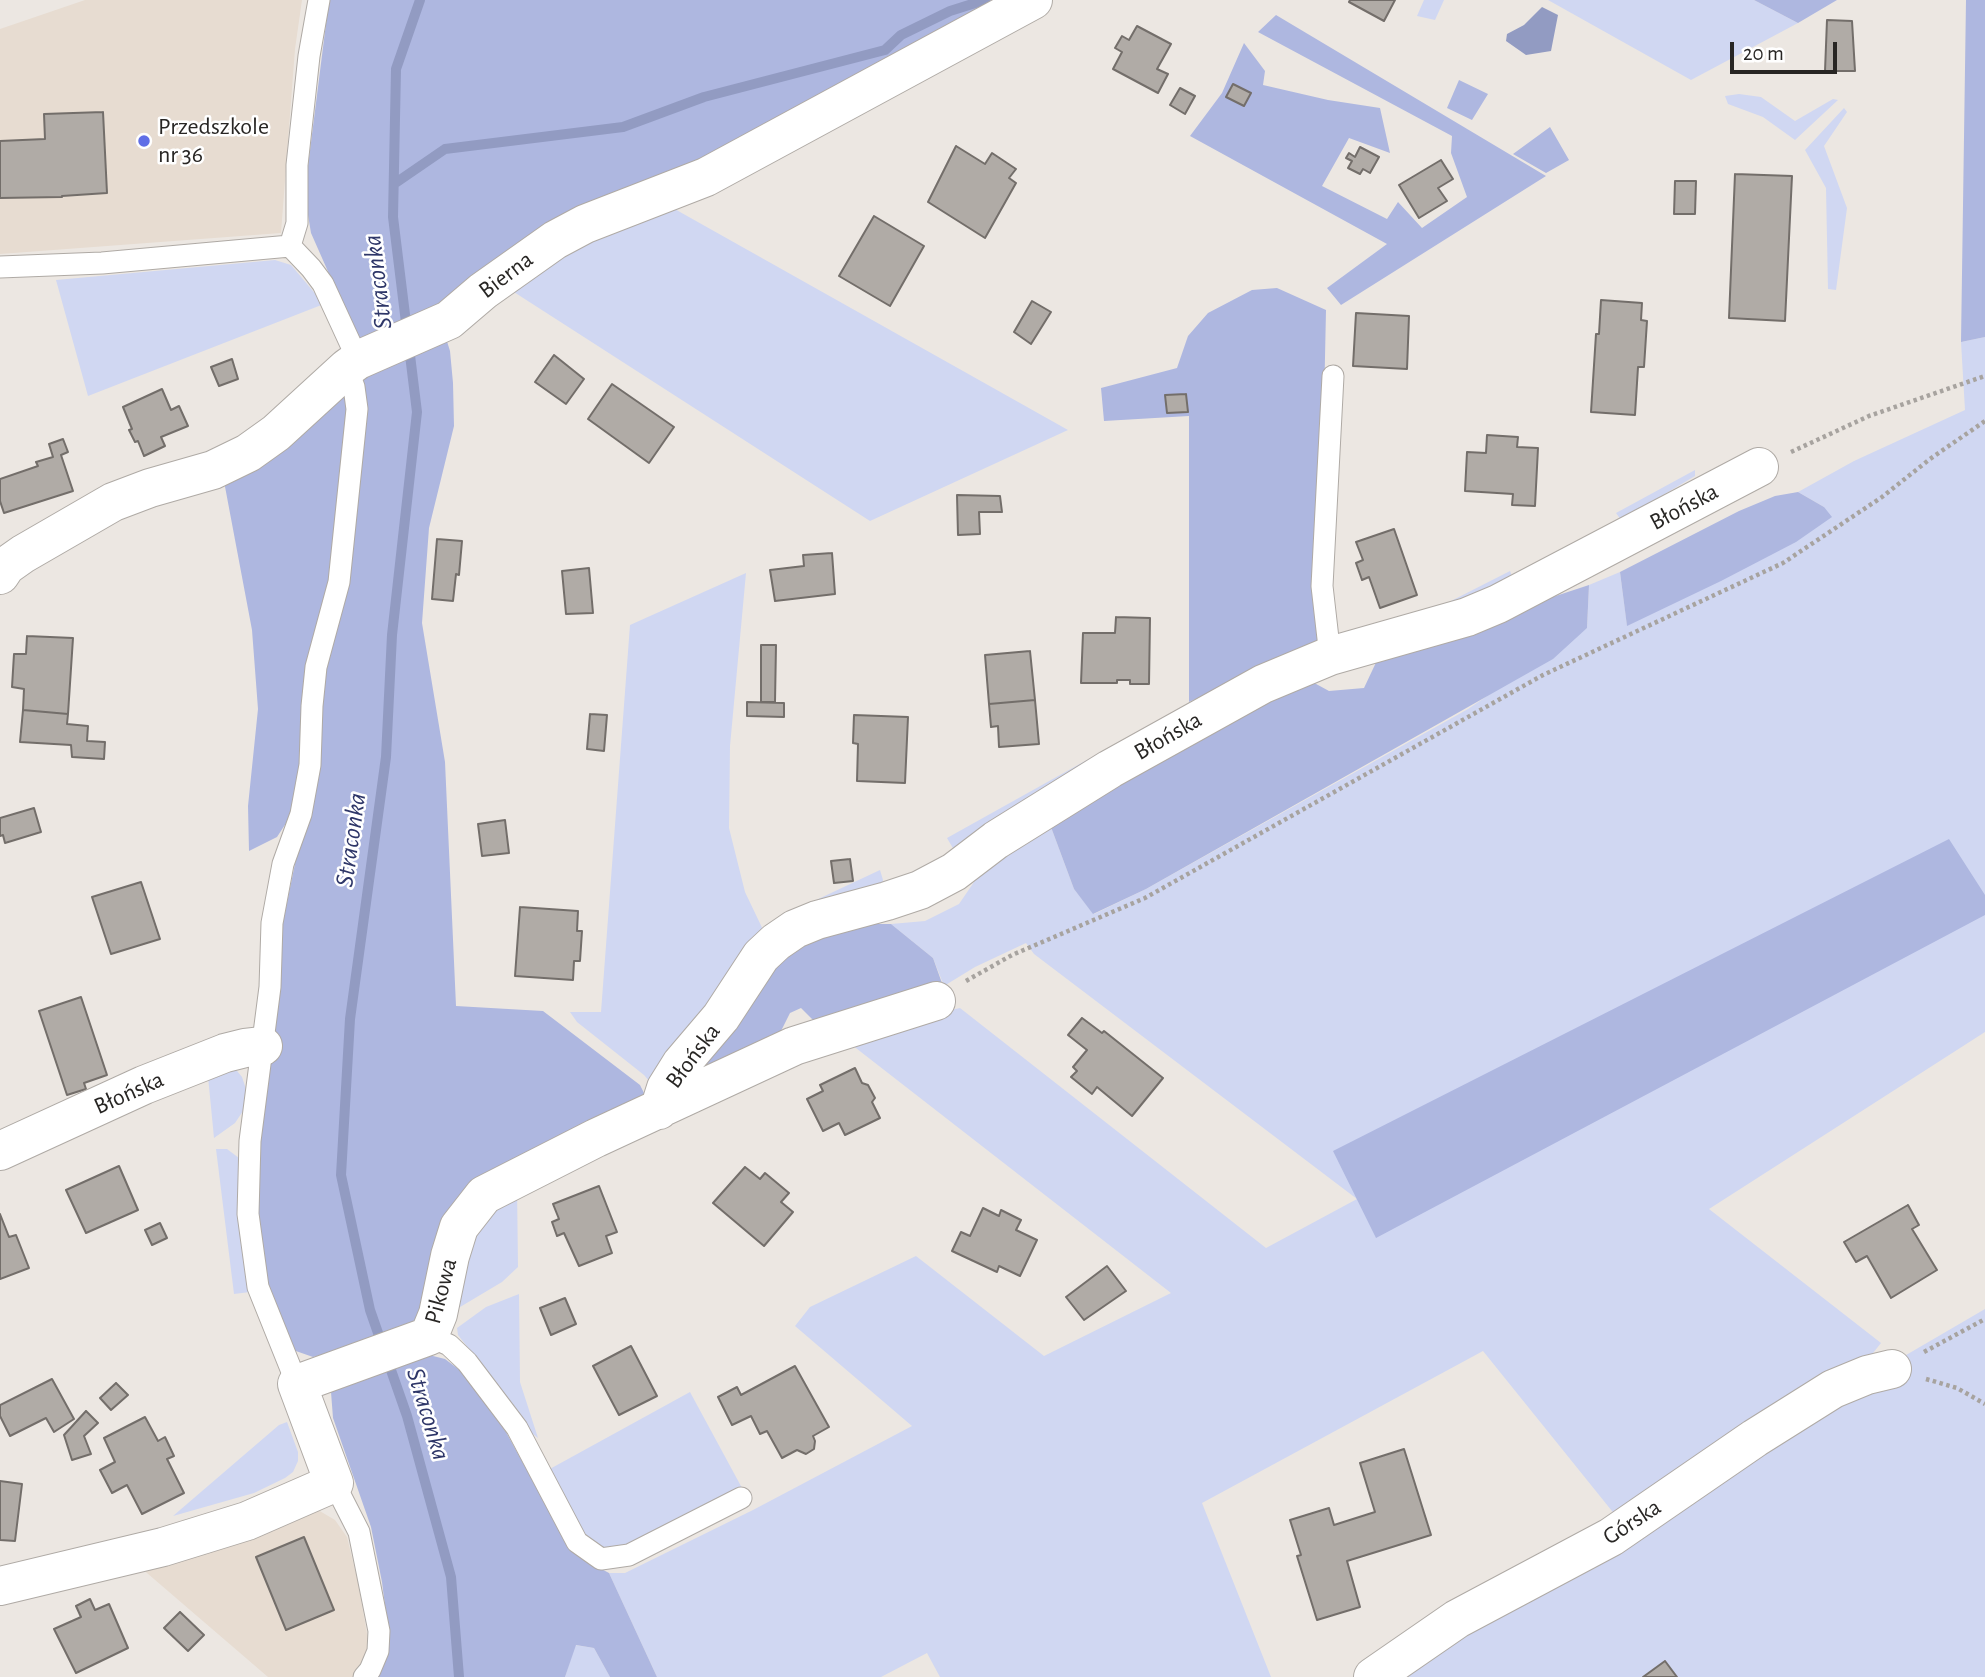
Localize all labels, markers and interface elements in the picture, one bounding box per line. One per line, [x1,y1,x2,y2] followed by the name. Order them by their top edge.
[1733,28,1840,72] scale bar
[1743,43,1784,64] text: 20 m
[158,113,269,169] place label: Przedszkole nr 36
[136,133,152,149] marker: Przedszkole nr 36
[357,233,399,331] water label: Straconka
[473,245,539,305] street label: Bierna
[1645,477,1723,537] street label: Błońska
[1129,705,1207,767] street label: Błońska
[329,791,373,889] water label: Straconka
[659,1018,727,1094] street label: Błońska
[90,1065,168,1121] street label: Błońska
[418,1255,464,1327] street label: Pikowa
[399,1364,457,1464] water label: Straconka
[1597,1493,1667,1551] street label: Górska

